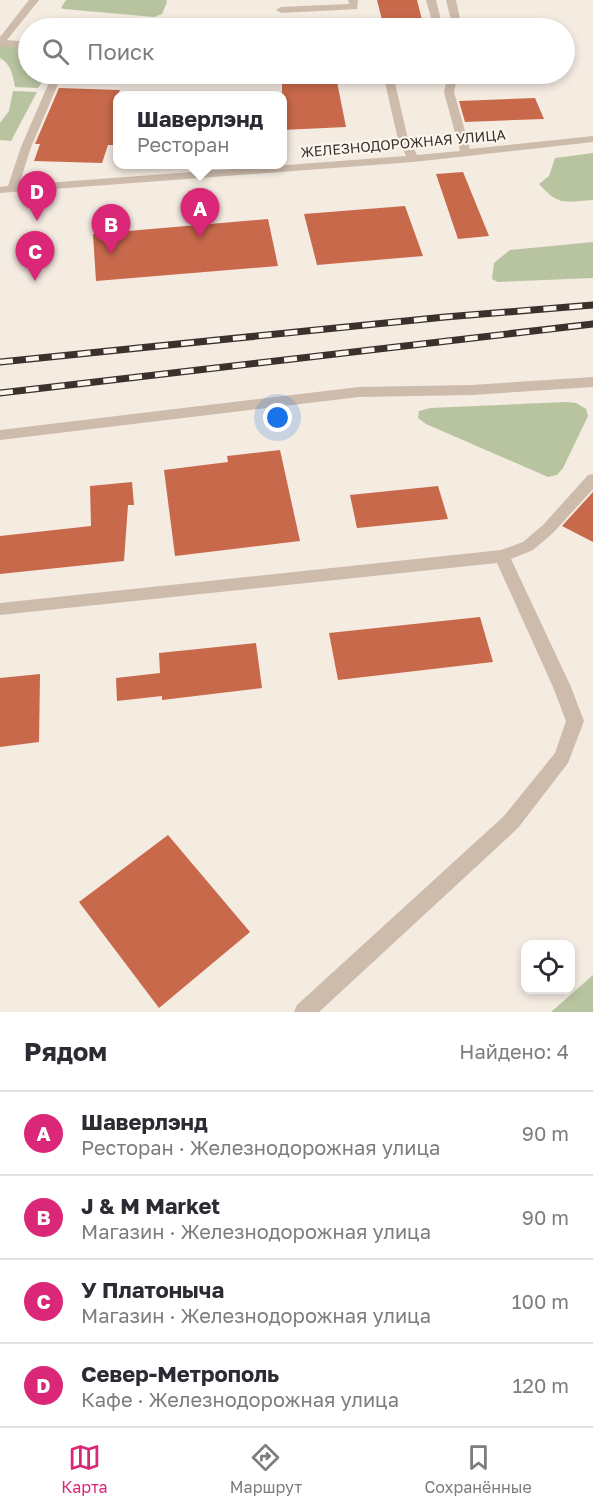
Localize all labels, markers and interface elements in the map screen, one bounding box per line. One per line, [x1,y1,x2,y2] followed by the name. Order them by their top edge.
[18,18,575,84] search box
[39,35,72,68] icon: search
[87,38,155,65] text: Поиск
[113,91,287,169] popup
[137,105,263,132] text: Шаверлэнд
[300,126,507,160] street label: ЖЕЛЕЗНОДОРОЖНАЯ УЛИЦА
[137,132,229,156] text: Ресторан
[18,172,57,221] pin: D
[180,188,220,238] pin: A
[92,204,130,254] pin: B
[15,232,54,281] pin: C
[263,403,292,432] your location
[521,940,575,994] map controls
[521,940,575,994] button: locate
[24,1036,107,1067] text: Рядом
[459,1039,569,1063] text: Найдено: 4
[81,1108,208,1135] text: Шаверлэнд
[36,1121,51,1145] text: A
[522,1121,569,1145] text: 90 m
[81,1135,440,1159] text: Ресторан · Железнодорожная улица
[81,1192,220,1219] text: J & M Market
[36,1205,51,1229] text: B
[522,1205,569,1229] text: 90 m
[81,1219,431,1243] text: Магазин · Железнодорожная улица
[81,1276,224,1303] text: У Платоныча
[36,1289,51,1313] text: C
[512,1289,569,1313] text: 100 m
[81,1303,431,1327] text: Магазин · Железнодорожная улица
[81,1360,279,1387] text: Север-Метрополь
[36,1373,51,1397] text: D
[513,1373,569,1397] text: 120 m
[81,1387,399,1411] text: Кафе · Железнодорожная улица
[61,1441,108,1497] tab: Карта
[230,1441,302,1497] tab: Маршрут
[424,1441,532,1497] tab: Сохранённые

